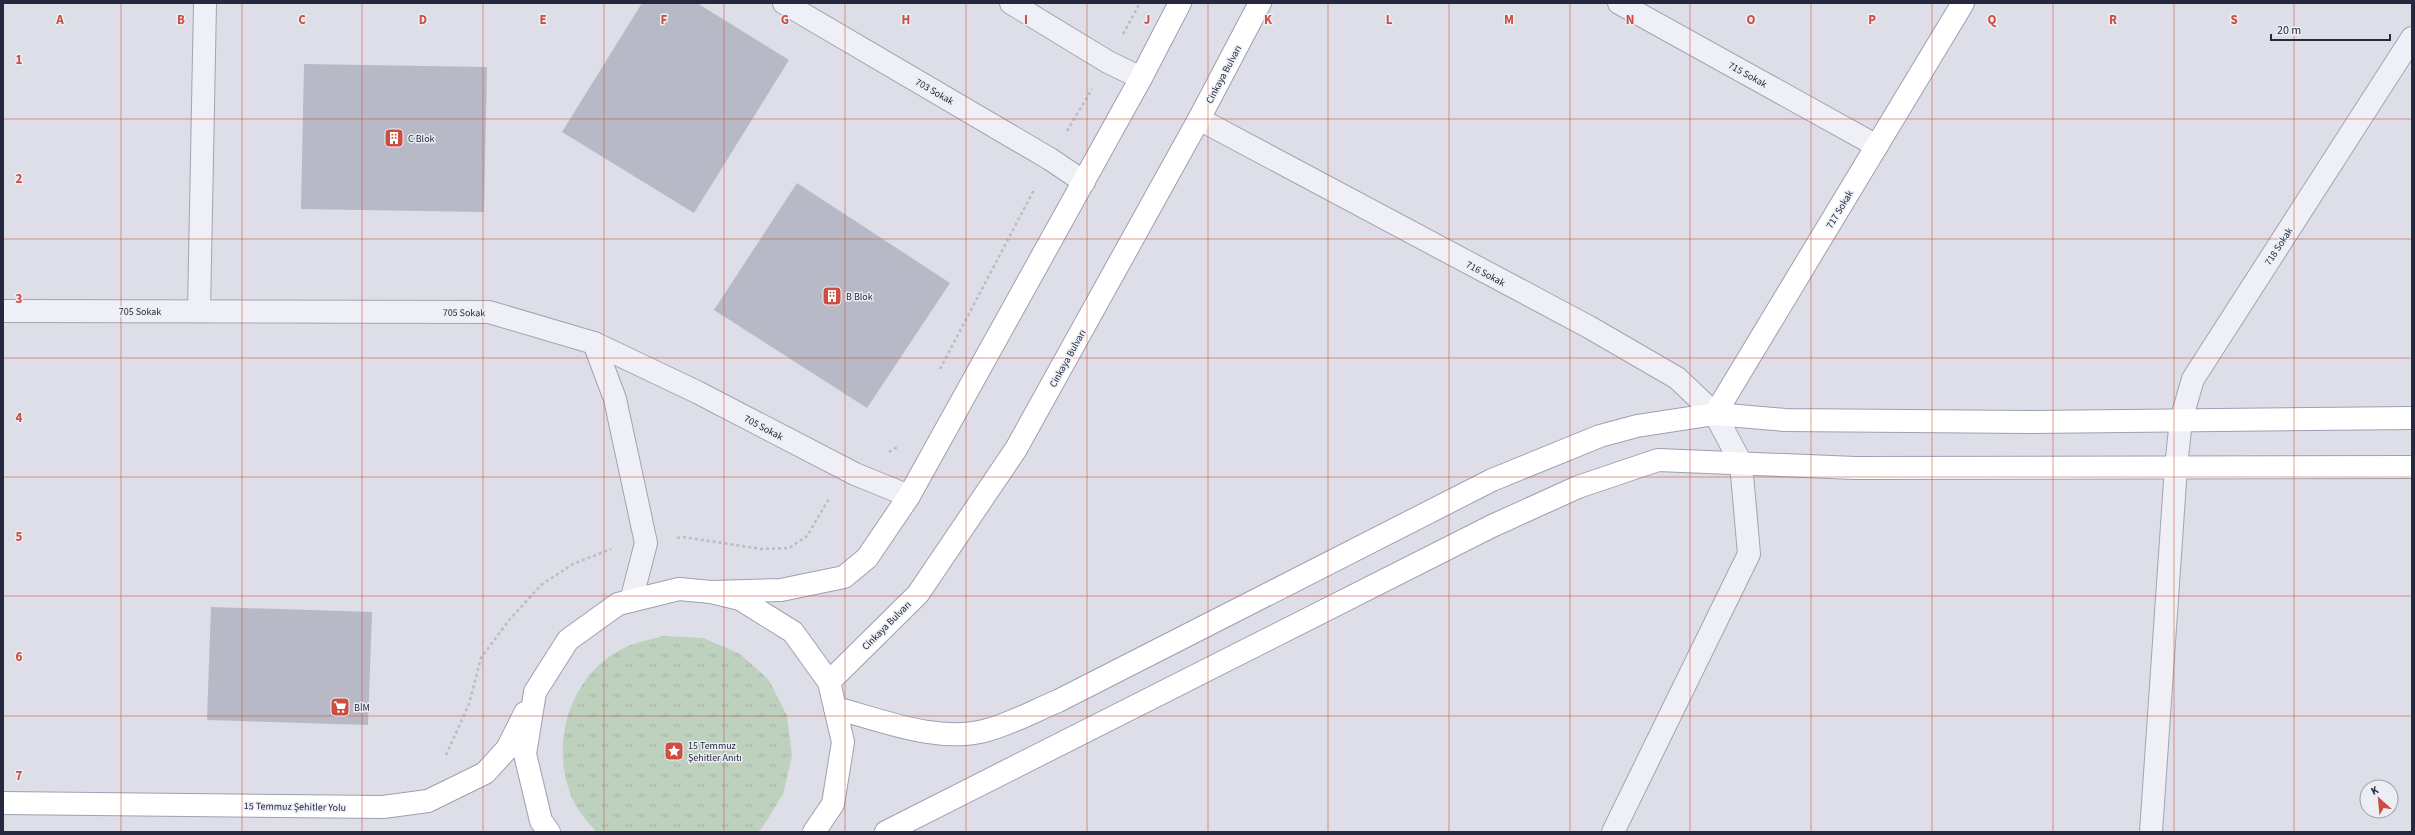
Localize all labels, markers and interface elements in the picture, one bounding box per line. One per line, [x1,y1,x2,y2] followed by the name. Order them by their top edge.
[55,11,64,29] text: A
[177,11,185,29] text: B
[298,11,306,29] text: C
[419,11,427,29] text: D
[539,11,547,29] text: E
[661,11,668,29] text: F
[781,11,789,29] text: G
[902,11,910,29] text: H
[1024,11,1028,29] text: I
[1144,11,1150,29] text: J
[1264,11,1273,29] text: K
[1386,11,1393,29] text: L
[1504,11,1514,29] text: M
[1626,11,1634,29] text: N
[1747,11,1756,29] text: O
[1868,11,1876,29] text: P
[1988,11,1997,29] text: Q
[2109,11,2117,29] text: R
[2230,11,2238,29] text: S
[2271,16,2390,42] scale bar
[2277,22,2301,39] text: 20 m
[1203,43,1245,106] street label: Cinkaya Bulvarı
[16,51,23,69] text: 1
[1726,58,1770,91] street label: 715 Sokak
[913,75,956,109] street label: 703 Sokak
[383,127,405,149] building icon: C Blok
[408,132,435,146] place label: C Blok
[16,170,23,188] text: 2
[1823,188,1857,231] street label: 717 Sokak
[2261,225,2296,268] street label: 718 Sokak
[1463,258,1508,290] street label: 716 Sokak
[821,285,843,307] building icon: B Blok
[16,290,23,308] text: 3
[846,290,873,304] place label: B Blok
[119,305,161,319] street label: 705 Sokak
[443,306,485,320] street label: 705 Sokak
[1046,327,1090,390] street label: Cinkaya Bulvarı
[16,409,23,427] text: 4
[741,412,786,444] street label: 705 Sokak
[16,528,23,546] text: 5
[859,598,914,653] street label: Cinkaya Bulvarı
[16,648,23,666] text: 6
[329,696,351,718] supermarket icon: BİM
[354,701,370,715] place label: BİM
[688,739,742,765] place label: 15 Temmuz Şehitler Anıtı
[663,740,685,762] place icon: 15 Temmuz Şehitler Anıtı
[16,767,23,785] text: 7
[2359,779,2399,819] north arrow
[2368,782,2381,799] text: K
[244,799,346,815] street label: 15 Temmuz Şehitler Yolu

